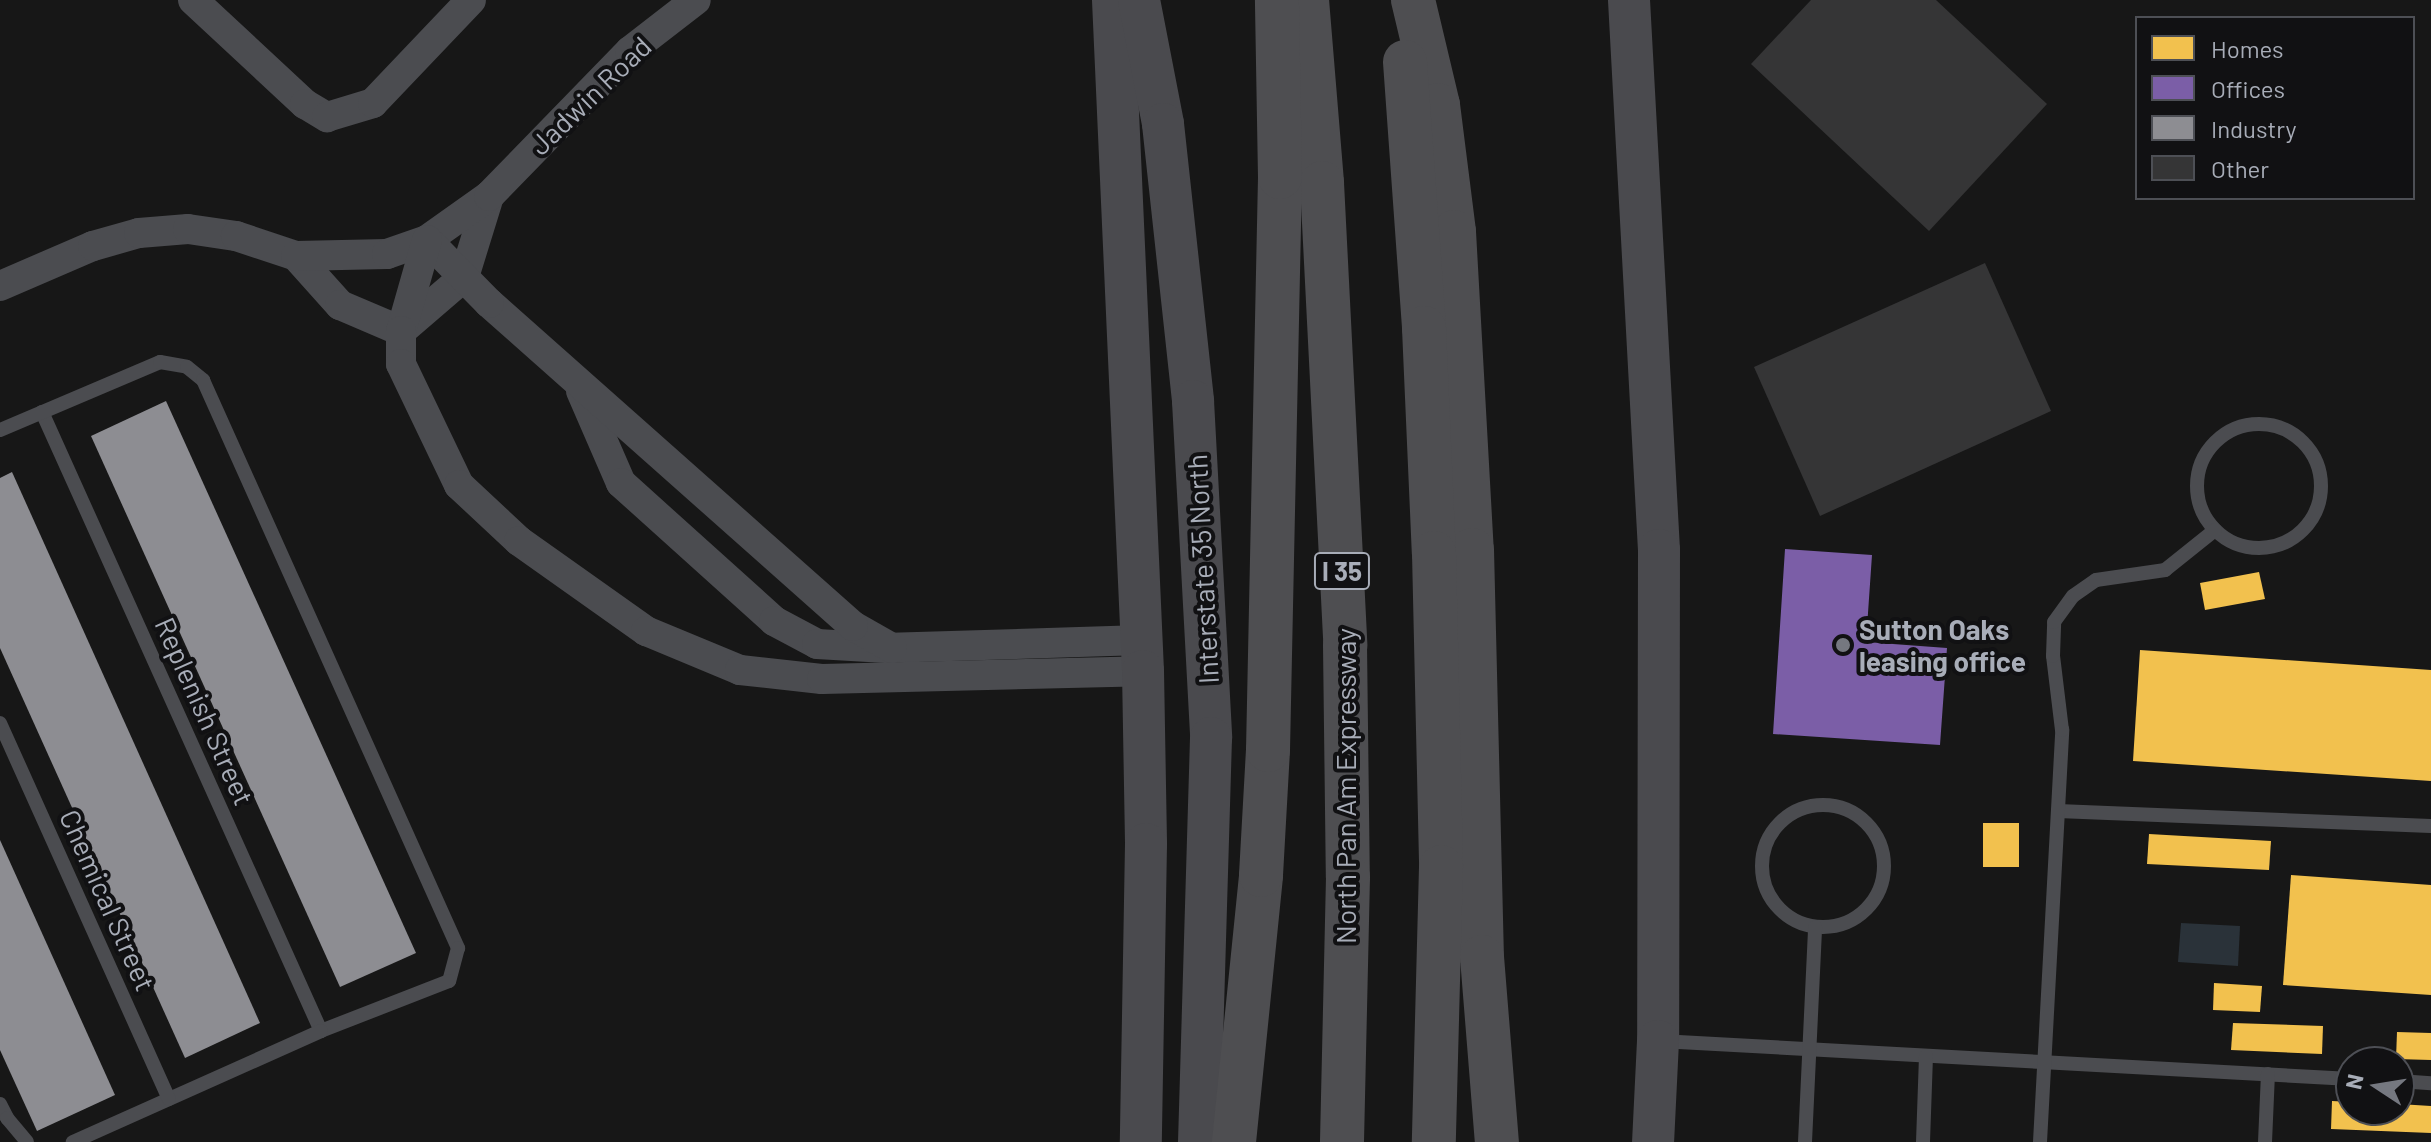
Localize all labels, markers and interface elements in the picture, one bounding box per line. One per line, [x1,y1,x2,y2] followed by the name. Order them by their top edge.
[2135,16,2415,200] legend
[522,29,658,161] street label: Jadwin Road
[2211,34,2284,63] text: Homes
[2211,74,2285,103] text: Offices
[2211,114,2297,143] text: Industry
[2211,154,2269,183] text: Other
[1179,453,1225,685] street label: Interstate 35 North
[1312,549,1372,593] road number: I 35
[149,612,261,810] street label: Replenish Street
[1859,612,2026,678] place label: Sutton Oaks leasing office
[1328,628,1362,944] street label: North Pan Am Expressway
[1834,636,1852,654] marker: Sutton Oaks leasing office
[53,804,163,996] street label: Chemical Street
[2335,1046,2415,1126] north arrow
[2339,1072,2368,1091] text: N

